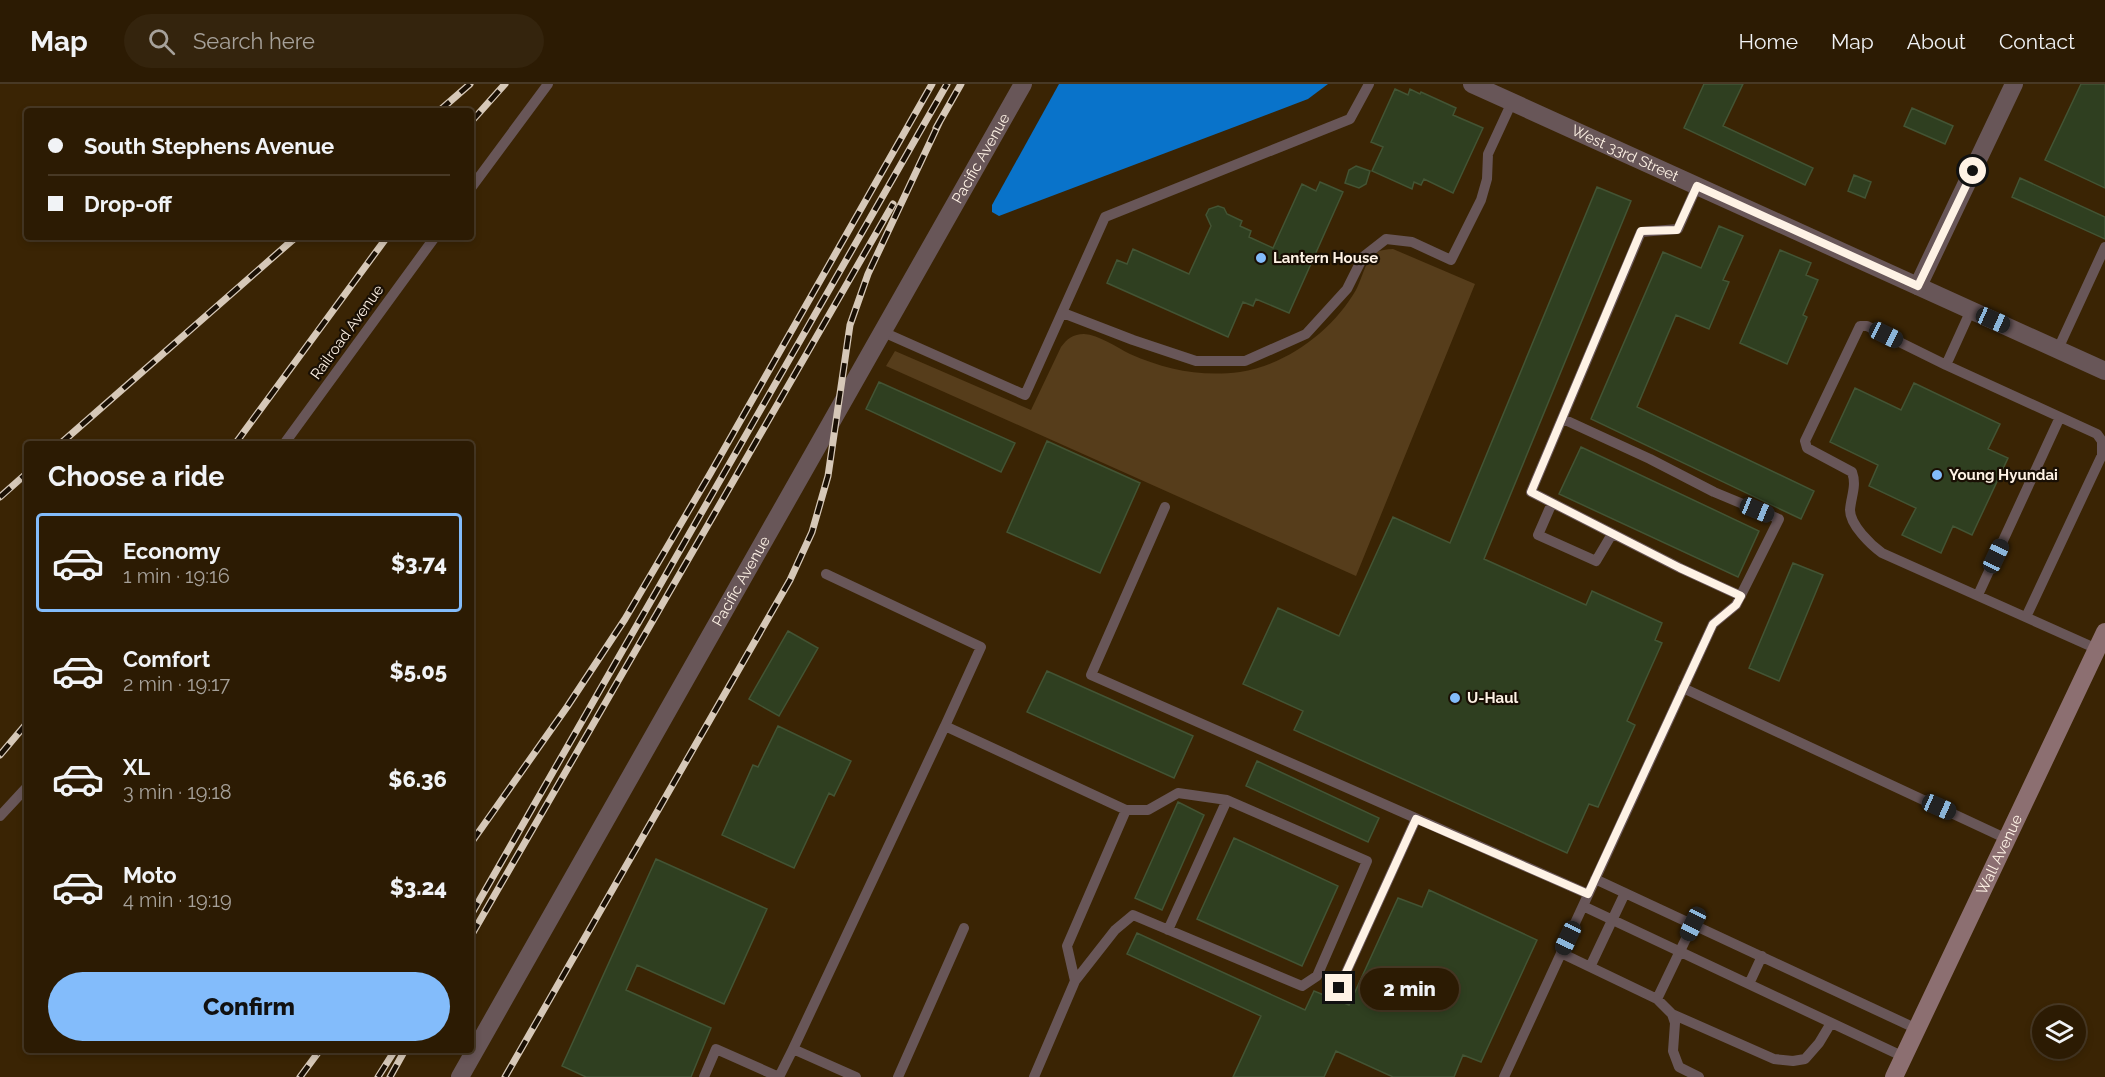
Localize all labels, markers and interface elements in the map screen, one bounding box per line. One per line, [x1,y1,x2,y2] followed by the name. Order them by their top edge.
[124,14,544,68] search box
[30,25,88,58] text: Map
[145,25,178,58] icon: search
[193,28,315,54] text: Search here
[1739,29,1798,54] text: Home
[1831,29,1874,54] text: Map
[1907,29,1966,54] text: About
[1999,29,2075,54] text: Contact
[948,110,1014,207] street label: Pacific Avenue
[1569,121,1681,185] street label: West 33rd Street
[84,133,334,159] text: South Stephens Avenue
[1959,157,1986,184] route start
[84,191,172,217] text: Drop-off
[1273,249,1378,267] place label: Lantern House
[1254,251,1268,265] marker: Lantern House
[307,281,388,383] street label: Railroad Avenue
[1973,304,2013,336] car
[1866,319,1906,351] car
[48,461,224,492] text: Choose a ride
[1949,466,2058,484] place label: Young Hyundai
[1930,468,1944,482] marker: Young Hyundai
[1737,495,1777,525] car
[708,533,774,629] street label: Pacific Avenue
[51,536,105,590] icon: car
[1980,536,2012,576] car
[123,538,221,564] text: Economy
[391,550,447,576] text: $3.74
[123,564,230,588] text: 1 min · 19:16
[51,644,105,698] icon: car
[123,646,210,672] text: Comfort
[390,658,447,684] text: $5.05
[123,672,230,696] text: 2 min · 19:17
[1467,689,1518,707] place label: U-Haul
[1448,691,1462,705] marker: U-Haul
[51,752,105,806] icon: car
[123,754,150,780] text: XL
[388,766,447,792] text: $6.36
[123,780,232,804] text: 3 min · 19:18
[1919,791,1959,823] car
[1973,811,2026,898] street label: Wall Avenue
[51,860,105,914] icon: car
[123,862,177,888] text: Moto
[390,874,447,900] text: $3.24
[123,888,232,912] text: 4 min · 19:19
[1677,904,1709,944] car
[1552,918,1584,958] car
[1360,967,1459,1009] callout: 2 min
[48,972,450,1041] button: Confirm
[1325,974,1352,1001] route end
[1383,977,1436,1001] text: 2 min
[2032,1005,2086,1059] map controls
[2032,1005,2086,1059] button: layers

